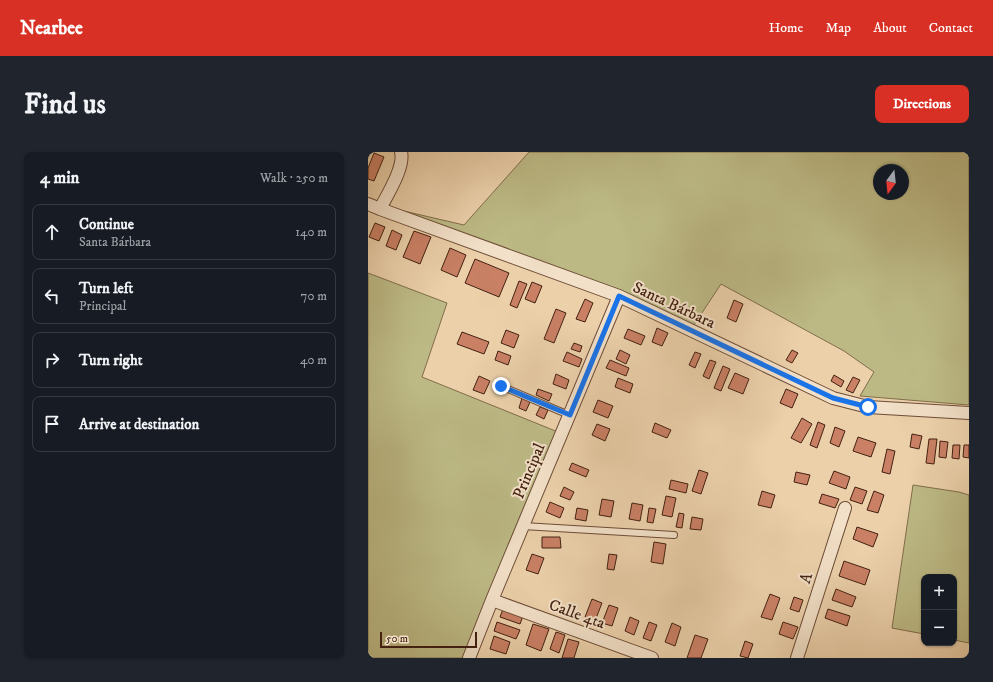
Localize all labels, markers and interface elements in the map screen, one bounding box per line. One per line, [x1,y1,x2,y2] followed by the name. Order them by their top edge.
[20,17,83,40] text: Nearbee
[769,19,803,37] text: Home
[825,19,851,37] text: Map
[873,19,907,37] text: About
[929,19,973,37] text: Contact
[875,85,969,123] button: Directions
[24,87,106,122] text: Find us
[873,164,909,200] north arrow
[40,167,79,189] text: 4 min
[260,170,328,186] text: Walk · 250 m
[79,215,134,234] text: Continue
[41,221,63,243] icon: ahead
[295,224,327,240] text: 140 m
[79,234,151,250] text: Santa Bárbara
[630,277,719,333] street label: Santa Bárbara
[79,279,133,298] text: Turn left
[41,285,63,307] icon: left
[301,288,327,304] text: 70 m
[79,298,126,314] text: Principal
[41,349,63,371] icon: right
[79,351,142,370] text: Turn right
[300,352,327,368] text: 40 m
[492,377,510,395] route end
[859,398,877,416] route start
[41,413,63,435] icon: arrive
[79,415,199,434] text: Arrive at destination
[508,440,550,502] street label: Principal
[795,569,817,586] street label: A
[921,574,957,646] map controls
[921,574,957,610] button: +
[546,595,608,633] street label: Calle 4ta
[921,610,957,646] button: −
[380,630,477,649] scale bar
[386,632,408,646] text: 50 m

